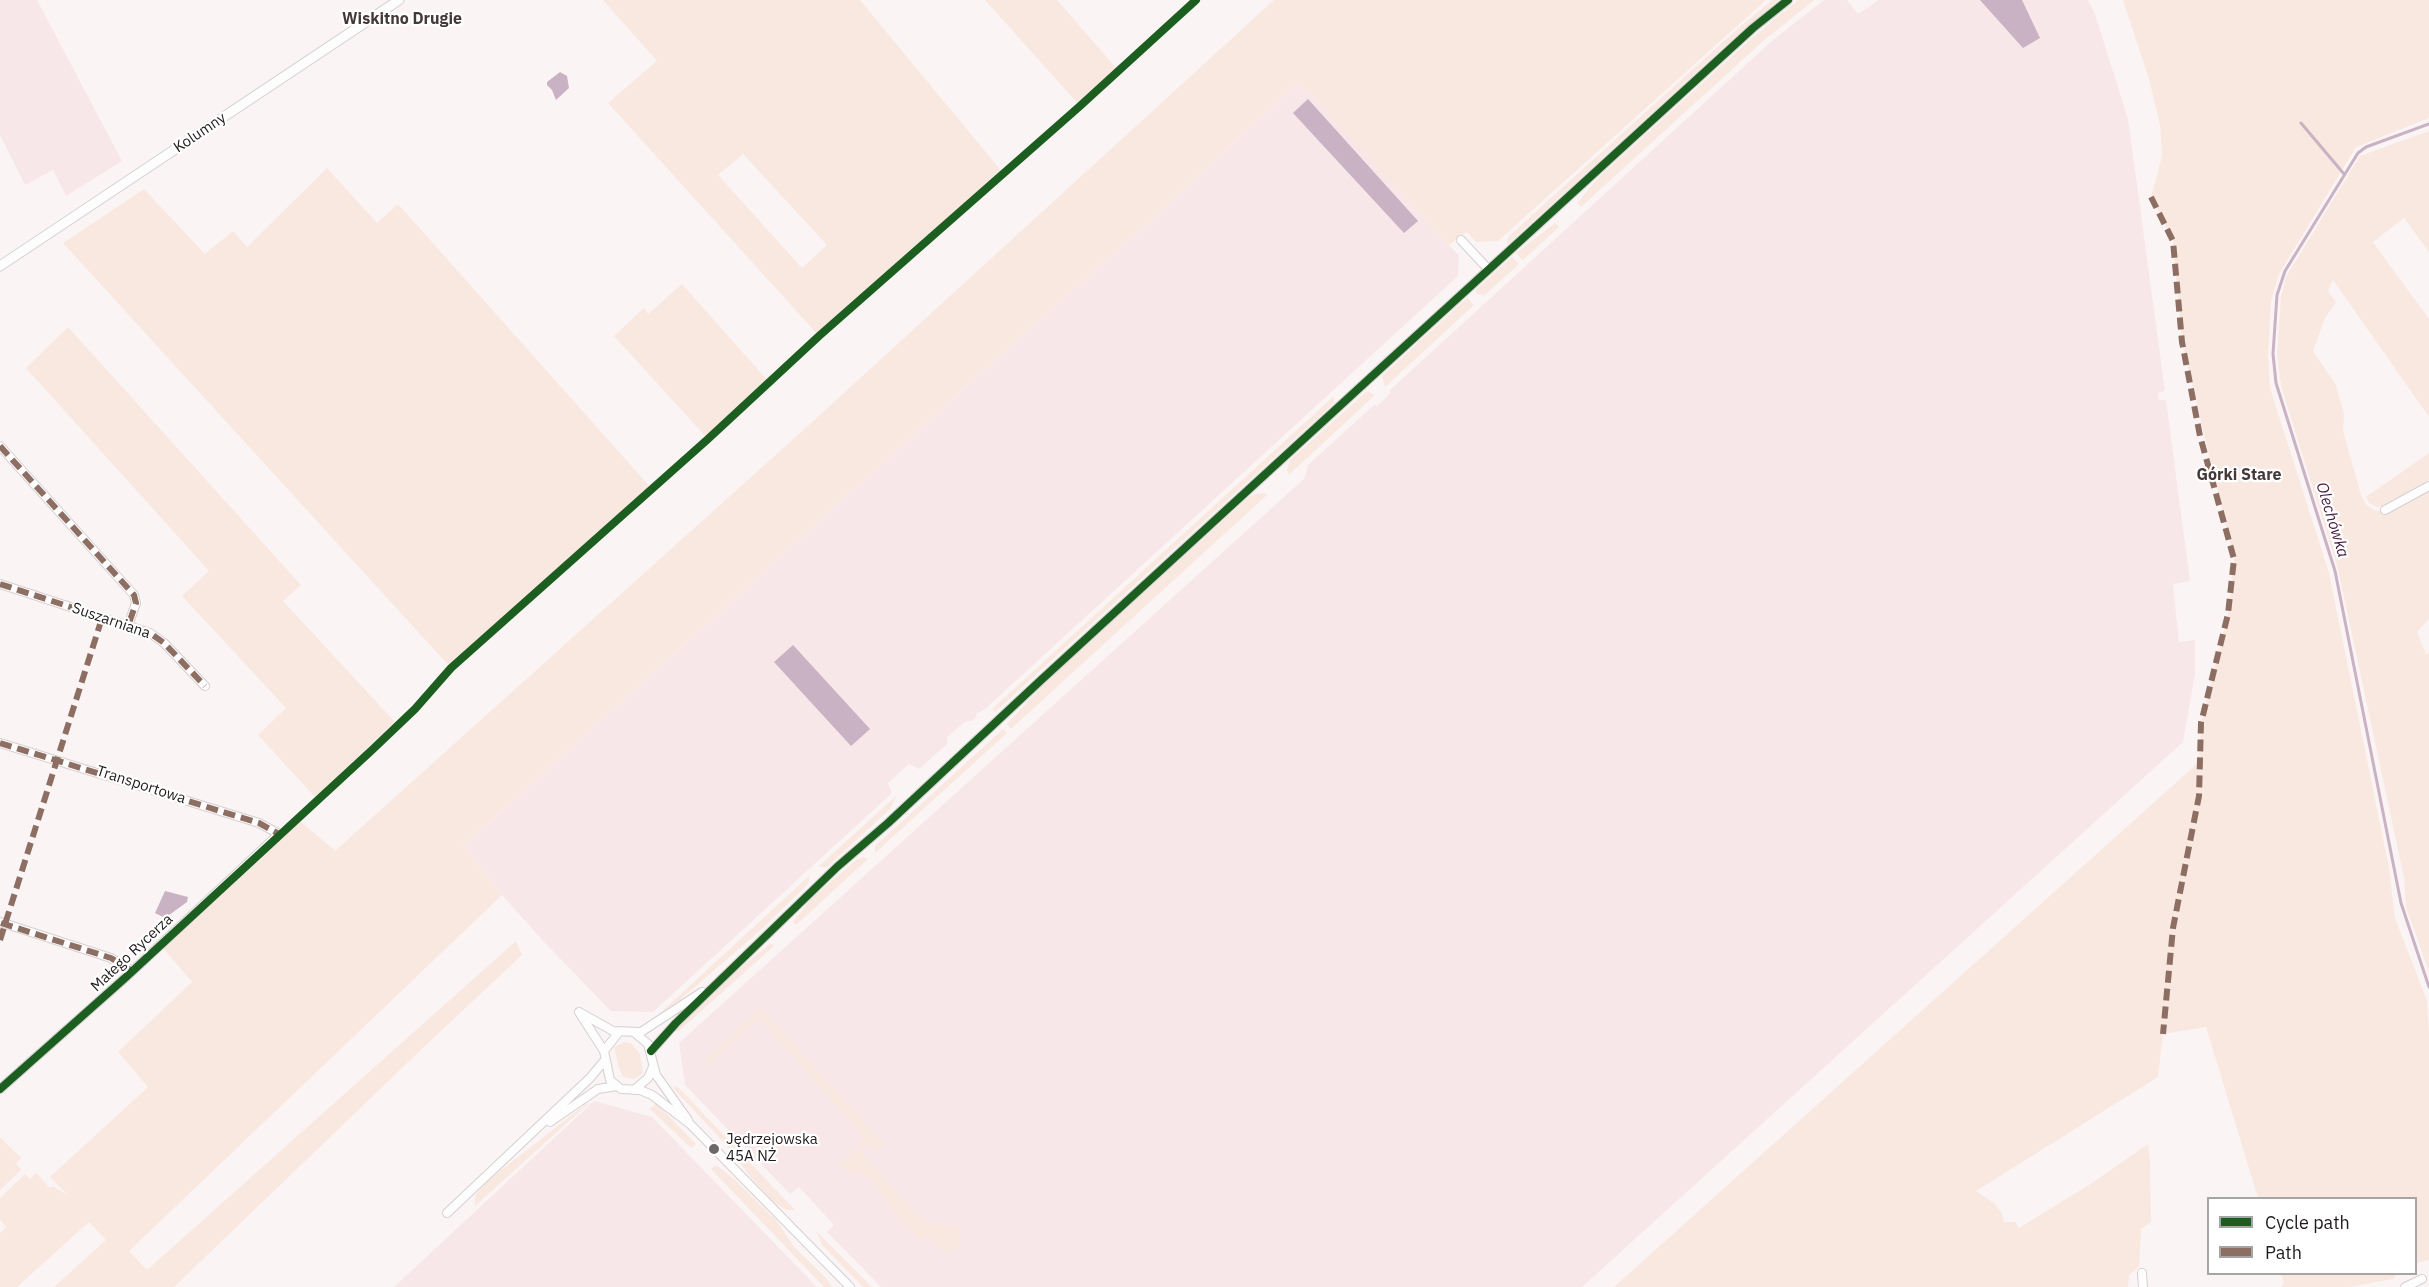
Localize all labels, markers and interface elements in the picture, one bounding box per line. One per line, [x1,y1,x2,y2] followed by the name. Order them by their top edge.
[342,9,462,29] district label: Wiskitno Drugie
[170,109,230,157] street label: Kolumny
[2196,465,2282,485] district label: Górki Stare
[2311,480,2353,560] water label: Olechówka
[69,599,153,643] street label: Suszarniana
[94,762,188,808] street label: Transportowa
[87,910,177,996] street label: Małego Rycerza
[726,1131,818,1166] place label: Jędrzejowska 45A NŻ
[707,1142,721,1156] marker: Jędrzejowska 45A NŻ
[2207,1197,2417,1275] legend
[2265,1211,2350,1234] text: Cycle path
[2265,1241,2302,1264] text: Path

